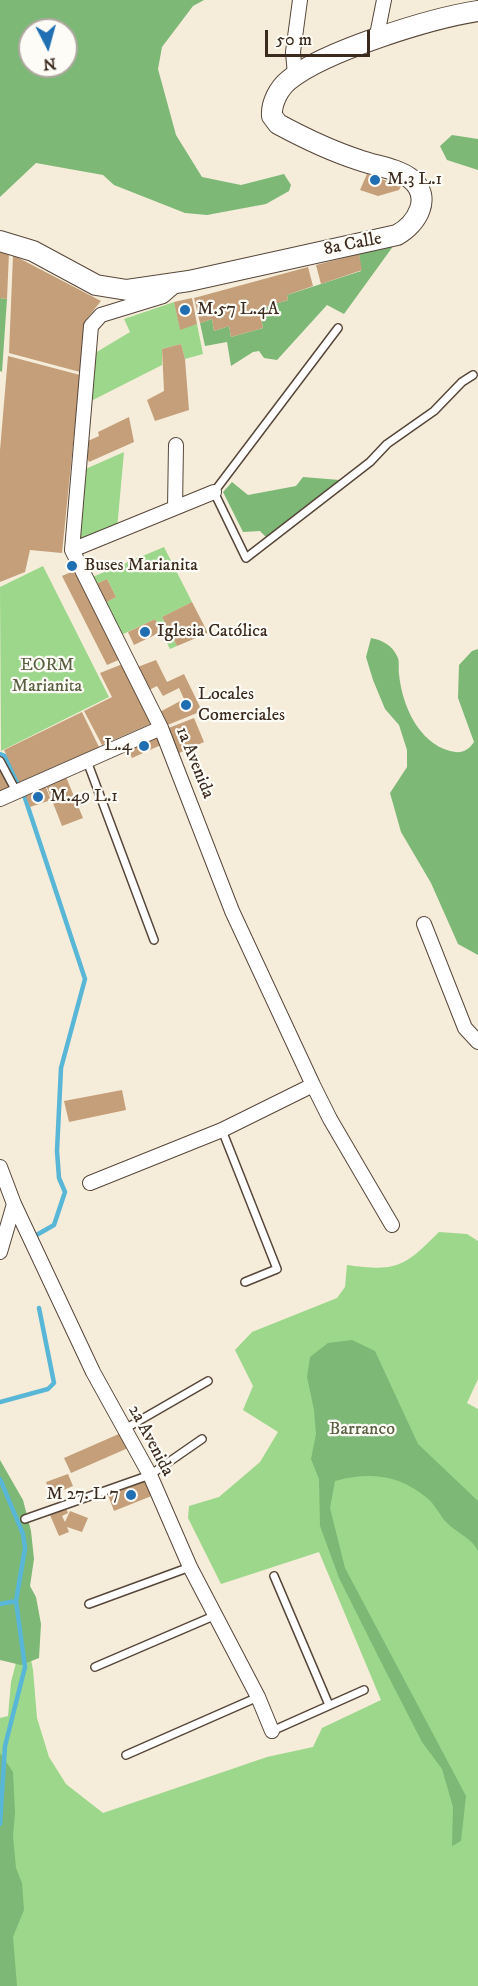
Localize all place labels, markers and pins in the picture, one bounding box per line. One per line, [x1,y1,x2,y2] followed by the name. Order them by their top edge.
[387,169,442,191] place label: M.3 L.1
[368,173,382,187] marker: M.3 L.1
[197,299,279,321] place label: M.57 L.4A
[178,303,192,317] marker: M.57 L.4A
[84,555,198,577] place label: Buses Marianita
[65,559,79,573] marker: Buses Marianita
[157,621,268,643] place label: Iglesia Católica
[138,625,152,639] marker: Iglesia Católica
[198,684,285,726] place label: Locales Comerciales
[179,698,193,712] marker: Locales Comerciales
[104,735,132,757] place label: L.4
[137,739,151,753] marker: L.4
[50,786,118,808] place label: M.49 L.1
[31,790,45,804] marker: M.49 L.1
[46,1484,119,1506] place label: M 27. L 7
[124,1488,138,1502] marker: M 27. L 7

